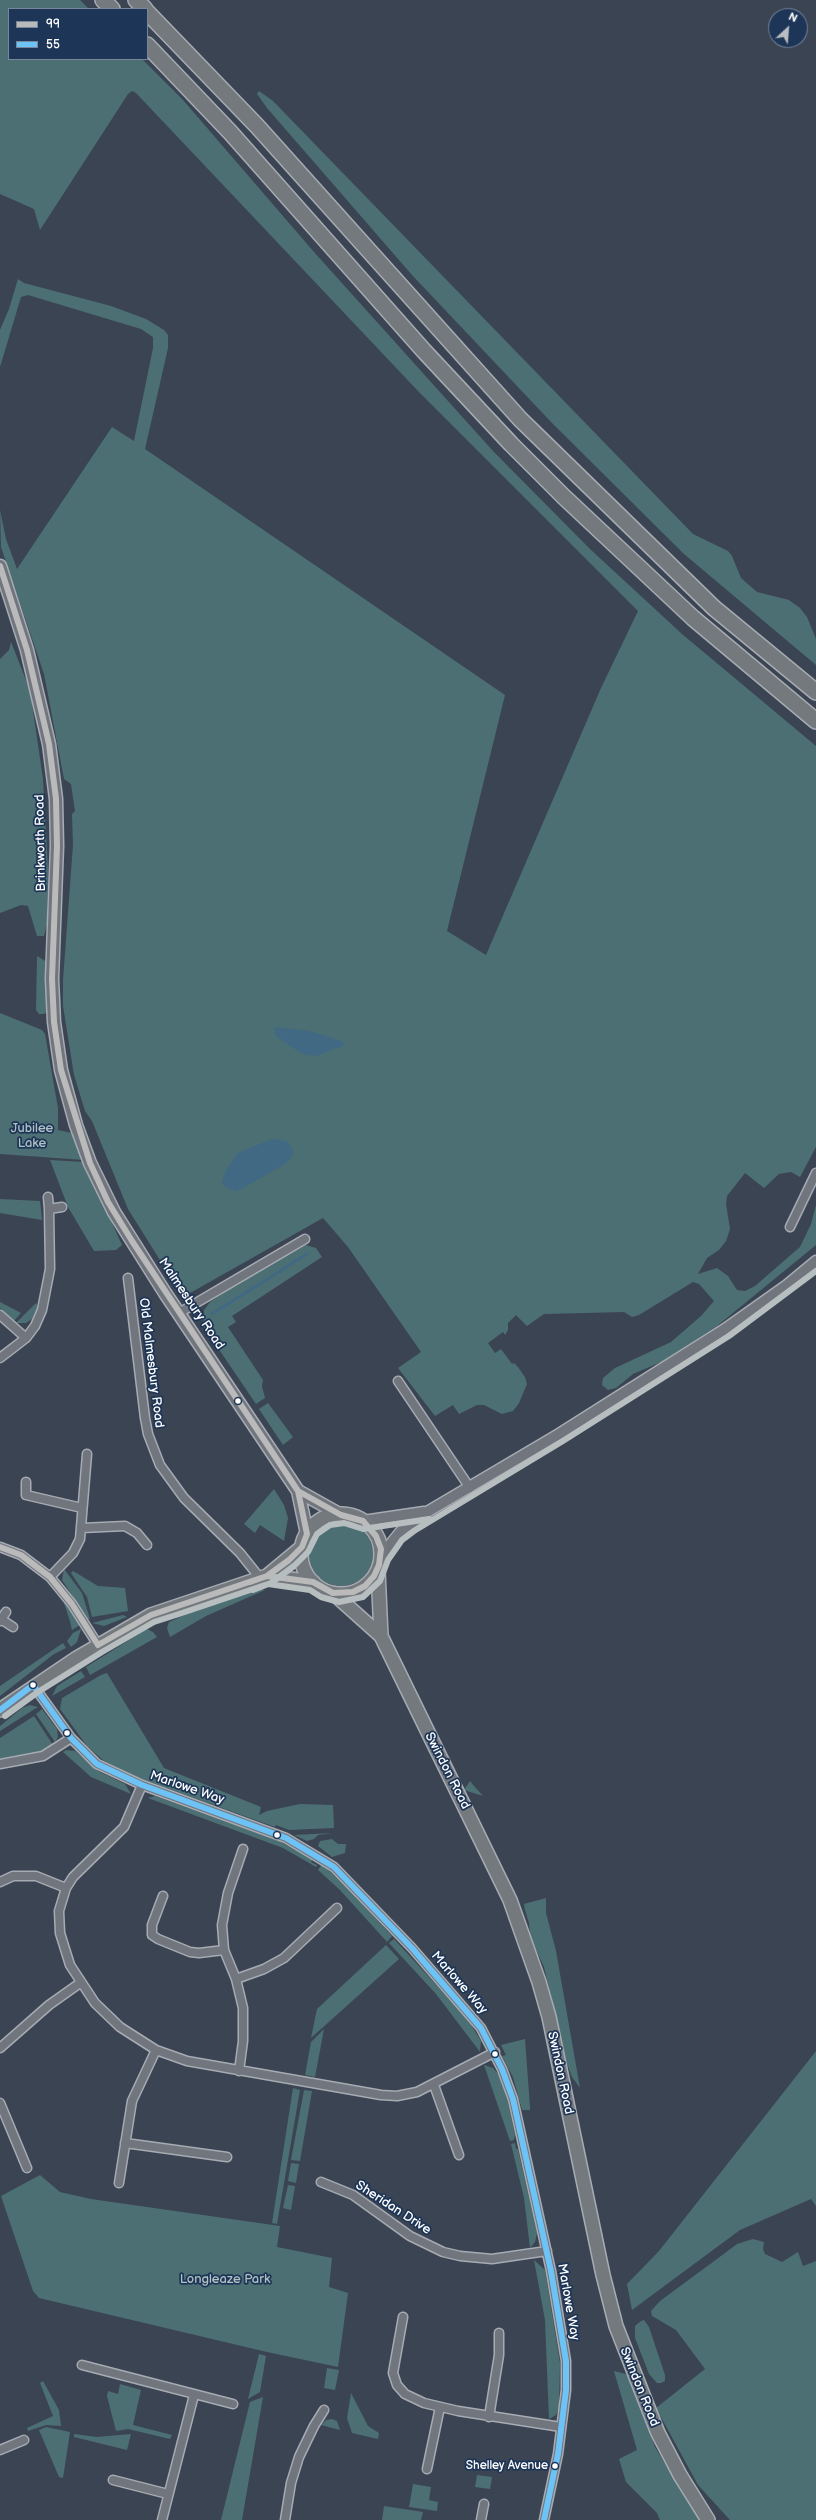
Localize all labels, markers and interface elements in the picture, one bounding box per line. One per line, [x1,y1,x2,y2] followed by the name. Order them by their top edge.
[8,8,148,60] legend
[768,8,808,48] north arrow
[786,10,800,25] text: N
[46,17,60,32] text: 99
[46,37,60,52] text: 55
[32,794,50,892] street label: Brinkworth Road
[11,1121,53,1152] park label: Jubilee Lake
[155,1255,227,1353] street label: Malmesbury Road
[135,1297,167,1429] street label: Old Malmesbury Road
[233,1396,243,1406] unlabelled marker
[28,1680,38,1690] unlabelled marker
[62,1728,72,1738] unlabelled marker
[421,1730,473,1812] street label: Swindon Road
[148,1768,226,1808] street label: Marlowe Way
[272,1830,282,1840] unlabelled marker
[428,1949,490,2017] street label: Marlowe Way
[544,2030,576,2116] street label: Swindon Road
[490,2049,500,2059] unlabelled marker
[352,2178,434,2238] street label: Sheridan Drive
[554,2262,582,2342] street label: Marlowe Way
[180,2272,270,2288] park label: Longleaze Park
[616,2345,662,2429] street label: Swindon Road
[466,2459,548,2473] place label: Shelley Avenue
[550,2461,560,2471] marker: Shelley Avenue

